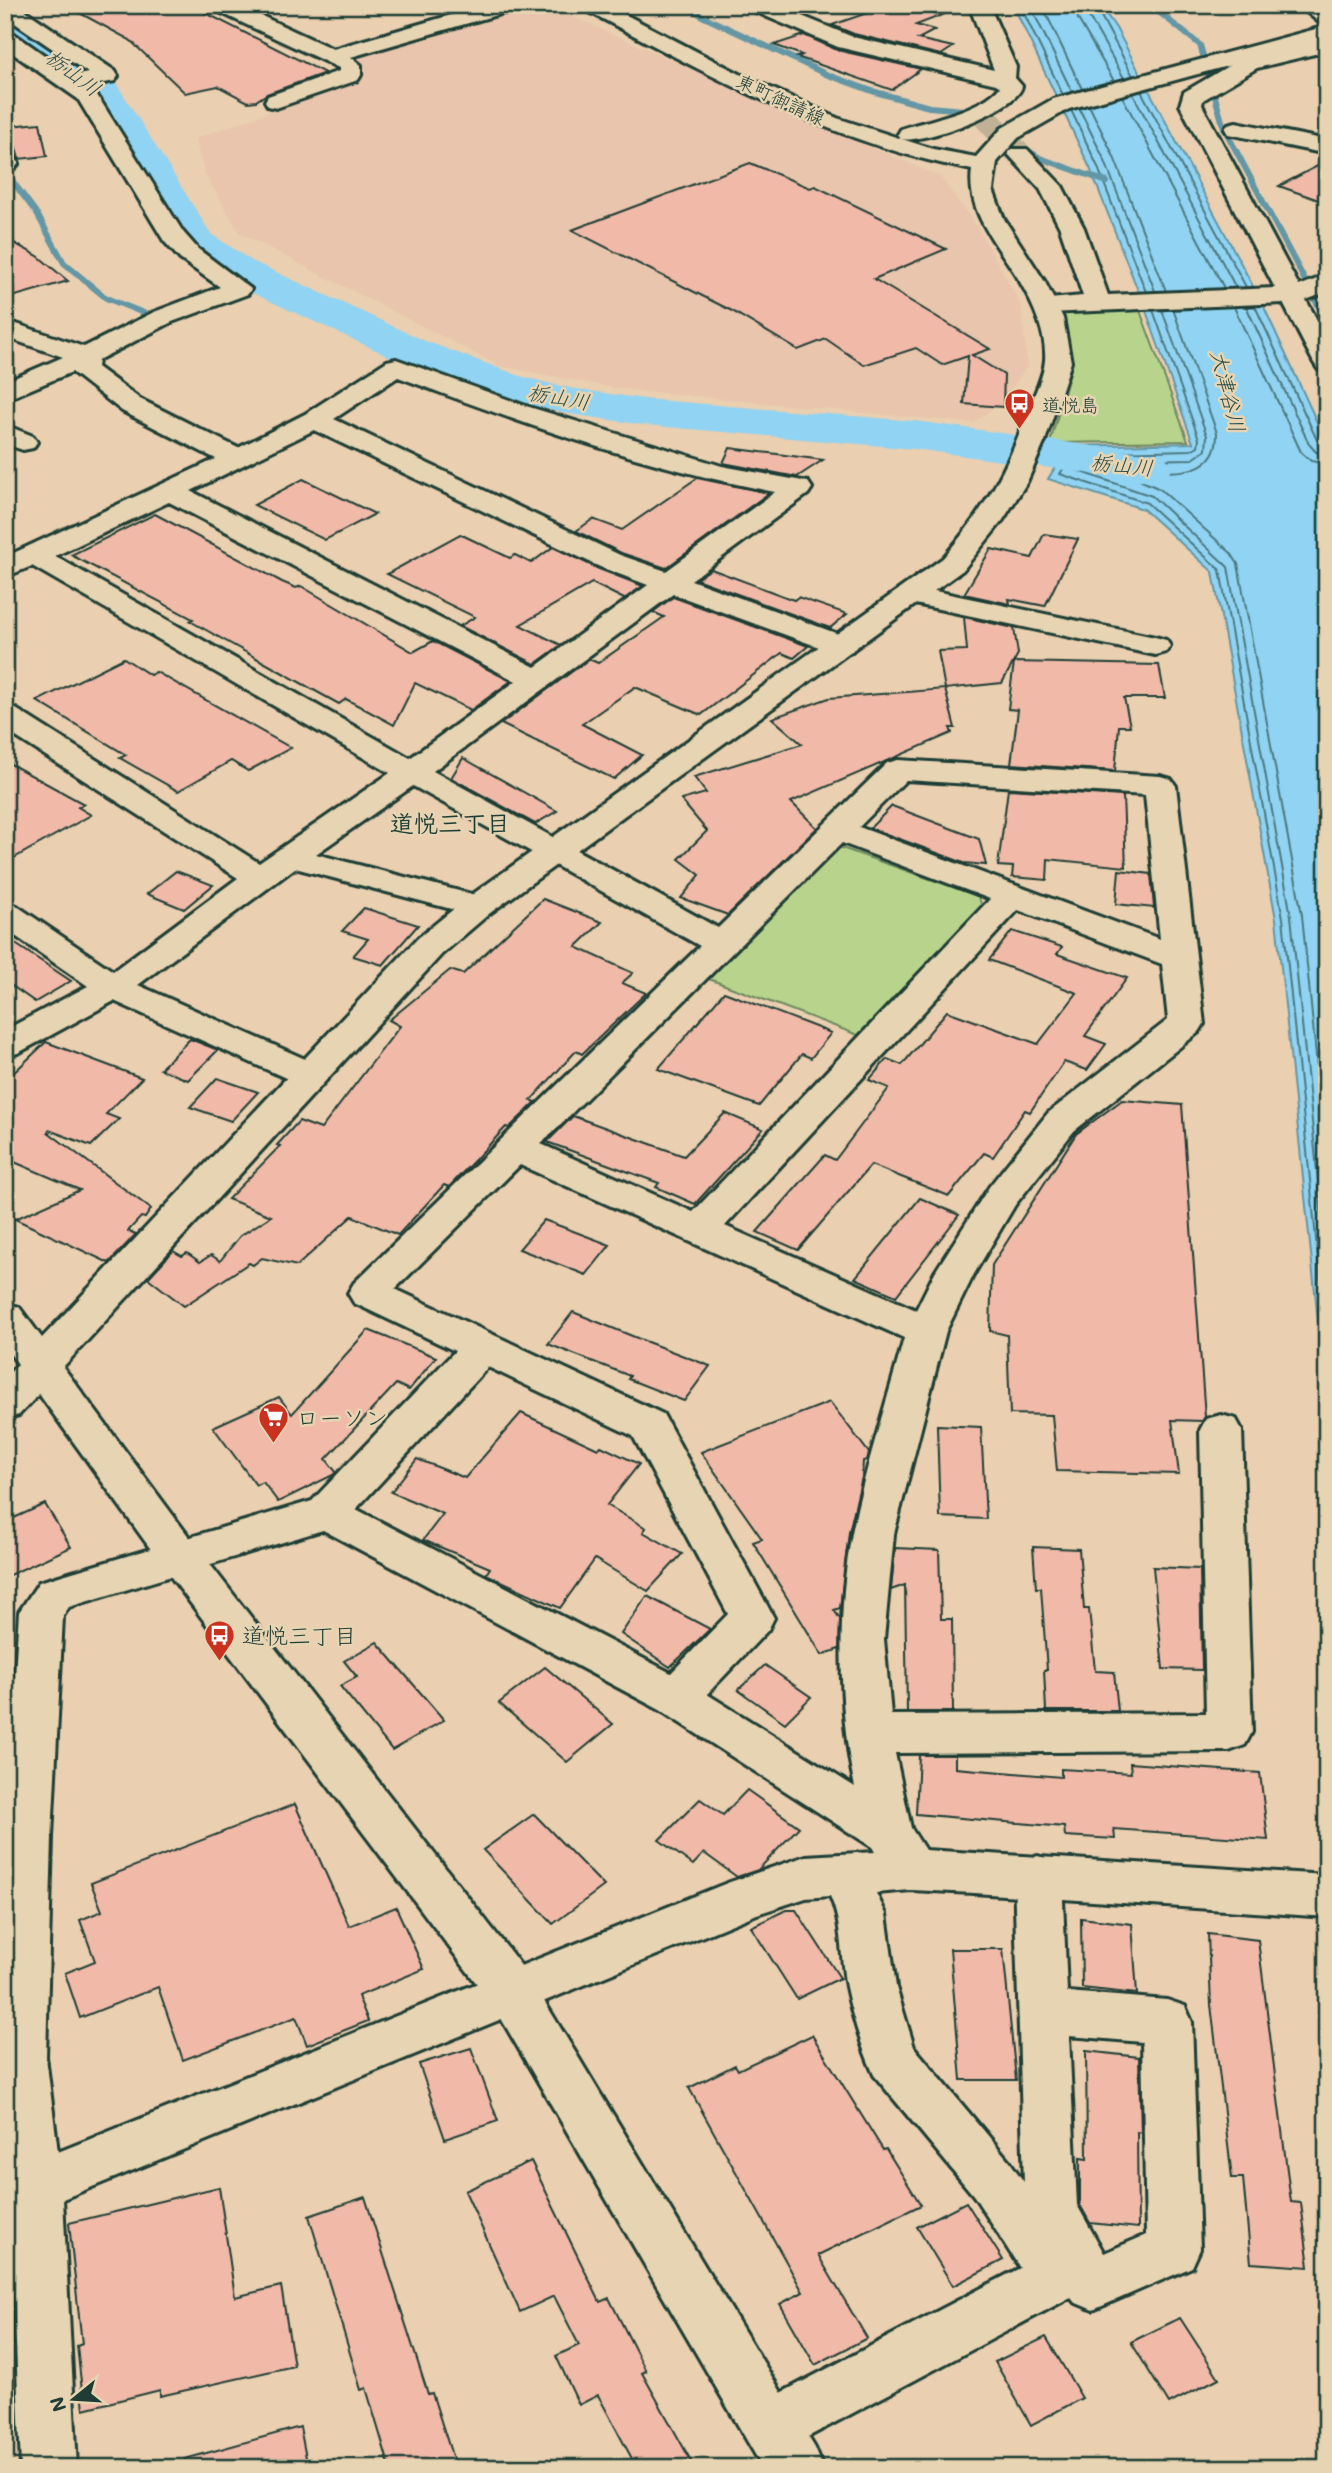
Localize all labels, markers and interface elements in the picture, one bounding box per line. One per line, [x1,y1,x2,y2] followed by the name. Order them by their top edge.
[41,42,107,102] water label: 栃山川
[733,68,829,130] street label: 東町御請線
[1206,347,1252,435] water label: 大津谷川
[526,377,592,415] water label: 栃山川
[1002,387,1036,431] bus stop icon: 道悦島
[1042,392,1099,417] place label: 道悦島
[1089,447,1155,481] water label: 栃山川
[390,807,510,838] district label: 道悦三丁目
[256,1400,290,1444] supermarket icon: ローソン
[296,1402,388,1432] place label: ローソン
[202,1618,236,1662] bus stop icon: 道悦三丁目
[242,1620,357,1650] place label: 道悦三丁目
[38,2364,108,2434] north arrow
[43,2394,71,2415] text: N

